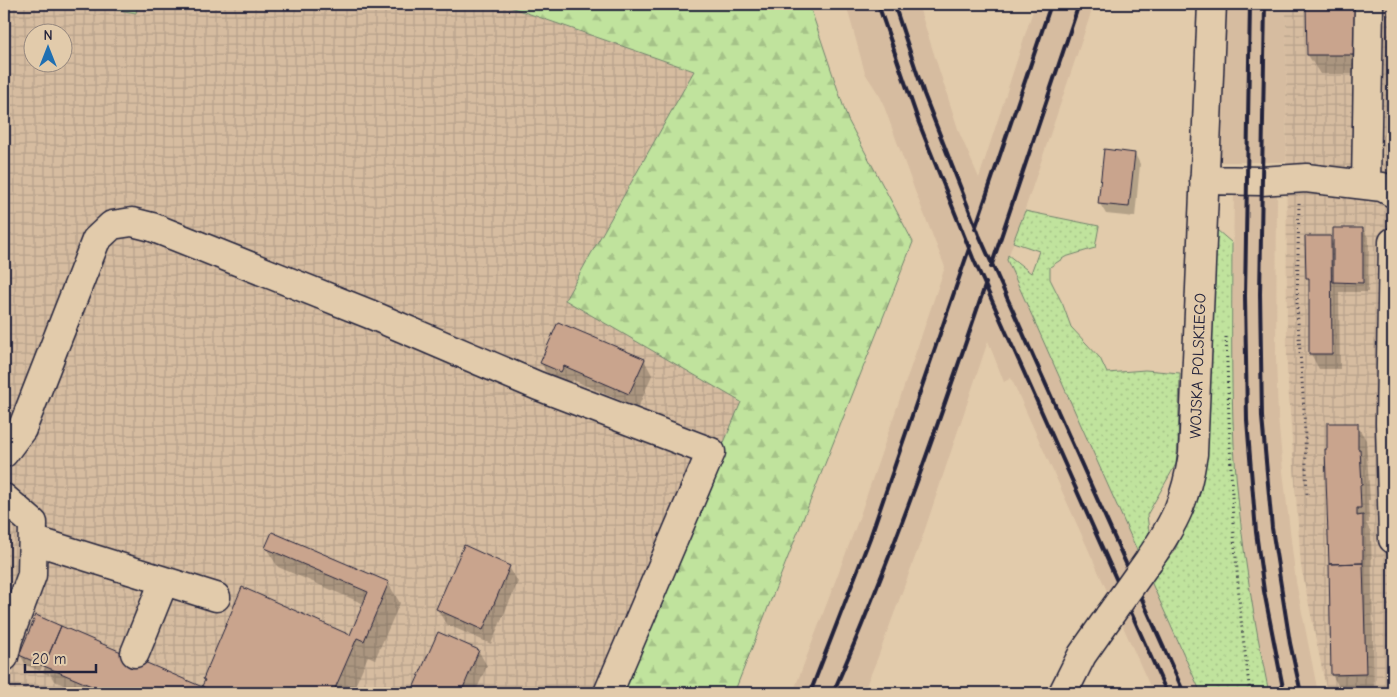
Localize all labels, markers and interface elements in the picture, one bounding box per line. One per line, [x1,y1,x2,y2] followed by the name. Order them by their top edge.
[22,22,72,72] north arrow
[43,27,53,44] text: N
[1186,293,1210,439] street label: WOJSKA POLSKIEGO
[25,642,96,674] scale bar
[32,650,66,668] text: 20 m

